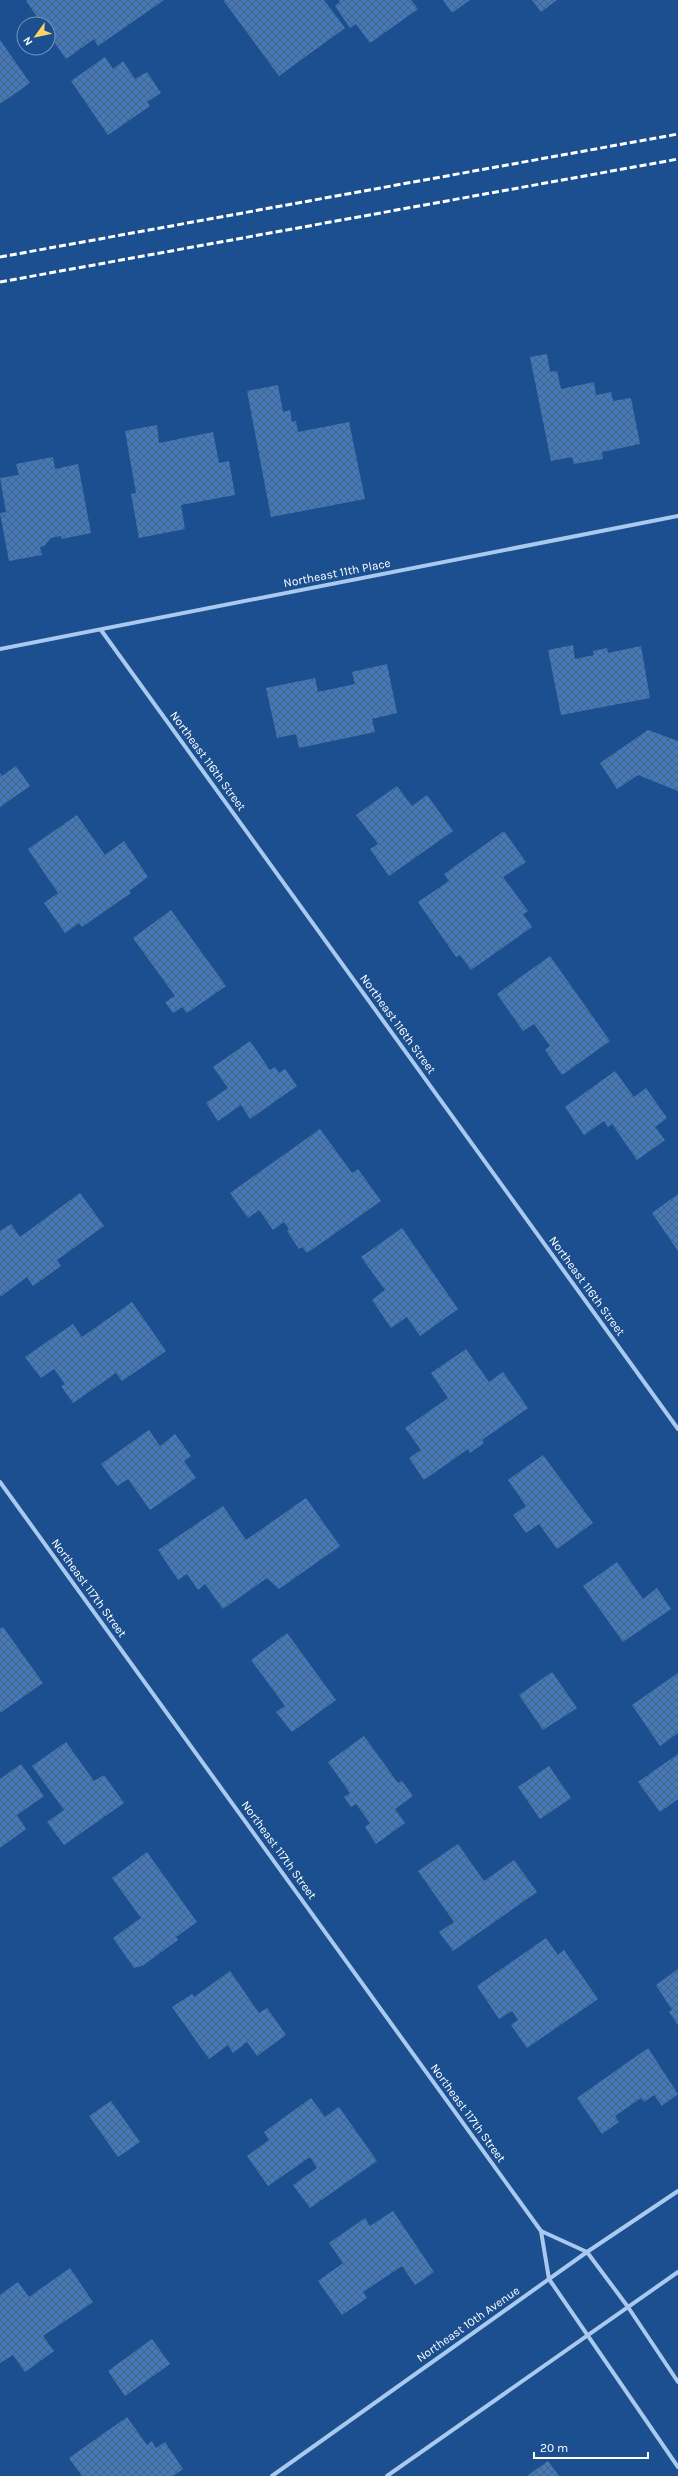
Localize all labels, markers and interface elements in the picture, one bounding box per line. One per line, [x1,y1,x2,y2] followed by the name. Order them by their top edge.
[16,16,56,56] north arrow
[20,34,36,48] text: N
[282,556,392,590] street label: Northeast 11th Place
[167,708,249,814] street label: Northeast 116th Street
[357,971,439,1077] street label: Northeast 116th Street
[546,1233,628,1339] street label: Northeast 116th Street
[49,1536,130,1640] street label: Northeast 117th Street
[239,1798,320,1902] street label: Northeast 117th Street
[428,2061,509,2165] street label: Northeast 117th Street
[414,2283,522,2365] street label: Northeast 10th Avenue
[534,2434,648,2460] scale bar
[540,2441,568,2455] text: 20 m

